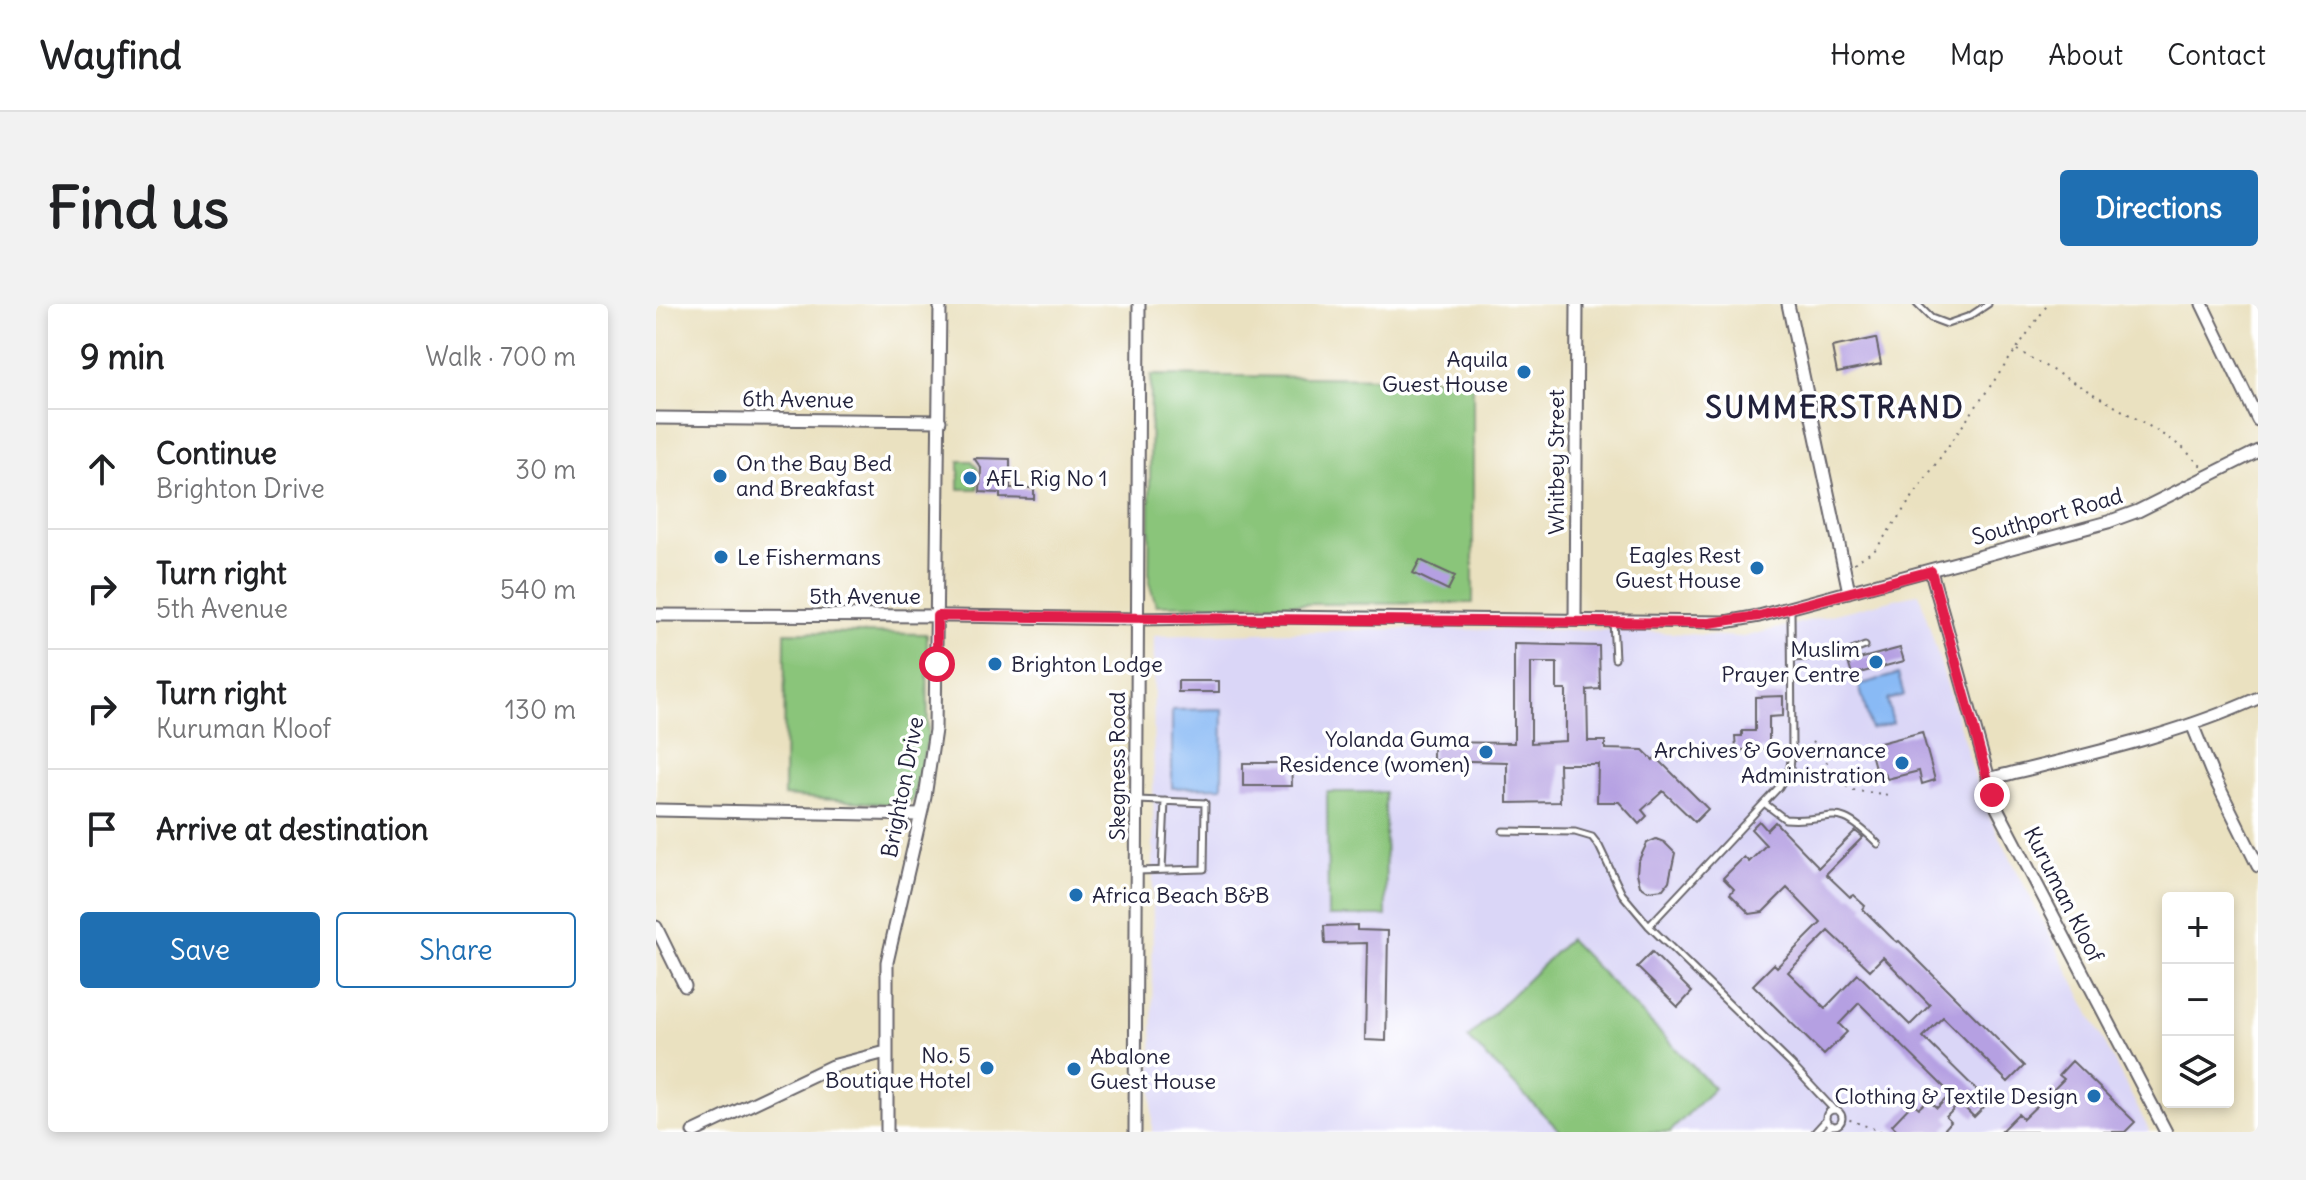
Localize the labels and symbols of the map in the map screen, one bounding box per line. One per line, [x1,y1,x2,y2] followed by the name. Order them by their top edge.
[1382,345,1508,398] place label: Aquila Guest House
[1515,363,1533,381] marker: Aquila Guest House
[742,384,854,414] street label: 6th Avenue
[1705,388,1965,426] district label: SUMMERSTRAND
[1542,389,1570,535] street label: Whitbey Street
[736,449,892,502] place label: On the Bay Bed and Breakfast
[986,464,1108,492] place label: AFL Rig No 1
[711,467,729,485] marker: On the Bay Bed and Breakfast
[961,469,979,487] marker: AFL Rig No 1
[1968,481,2126,551] street label: Southport Road
[1615,541,1741,594] place label: Eagles Rest Guest House
[737,543,881,571] place label: Le Fishermans
[712,548,730,566] marker: Le Fishermans
[1748,559,1766,577] marker: Eagles Rest Guest House
[809,582,921,610] street label: 5th Avenue
[1721,635,1860,688] place label: Muslim Prayer Centre
[919,646,955,682] route start
[1011,650,1163,678] place label: Brighton Lodge
[1867,653,1885,671] marker: Muslim Prayer Centre
[986,655,1004,673] marker: Brighton Lodge
[1103,692,1131,840] street label: Skegness Road
[875,714,929,860] street label: Brighton Drive
[1279,725,1470,778] place label: Yolanda Guma Residence (women)
[1654,736,1886,789] place label: Archives & Governance Administration
[1477,743,1495,761] marker: Yolanda Guma Residence (women)
[1893,754,1911,772] marker: Archives & Governance Administration
[1974,777,2010,813] route end
[2018,822,2110,967] street label: Kuruman Kloof
[1092,881,1269,909] place label: Africa Beach B&B
[1067,886,1085,904] marker: Africa Beach B&B
[825,1041,971,1094] place label: No. 5 Boutique Hotel
[1090,1042,1216,1095] place label: Abalone Guest House
[978,1059,996,1077] marker: No. 5 Boutique Hotel
[1065,1060,1083,1078] marker: Abalone Guest House
[1835,1082,2078,1110] place label: Clothing & Textile Design
[2085,1087,2103,1105] marker: Clothing & Textile Design

